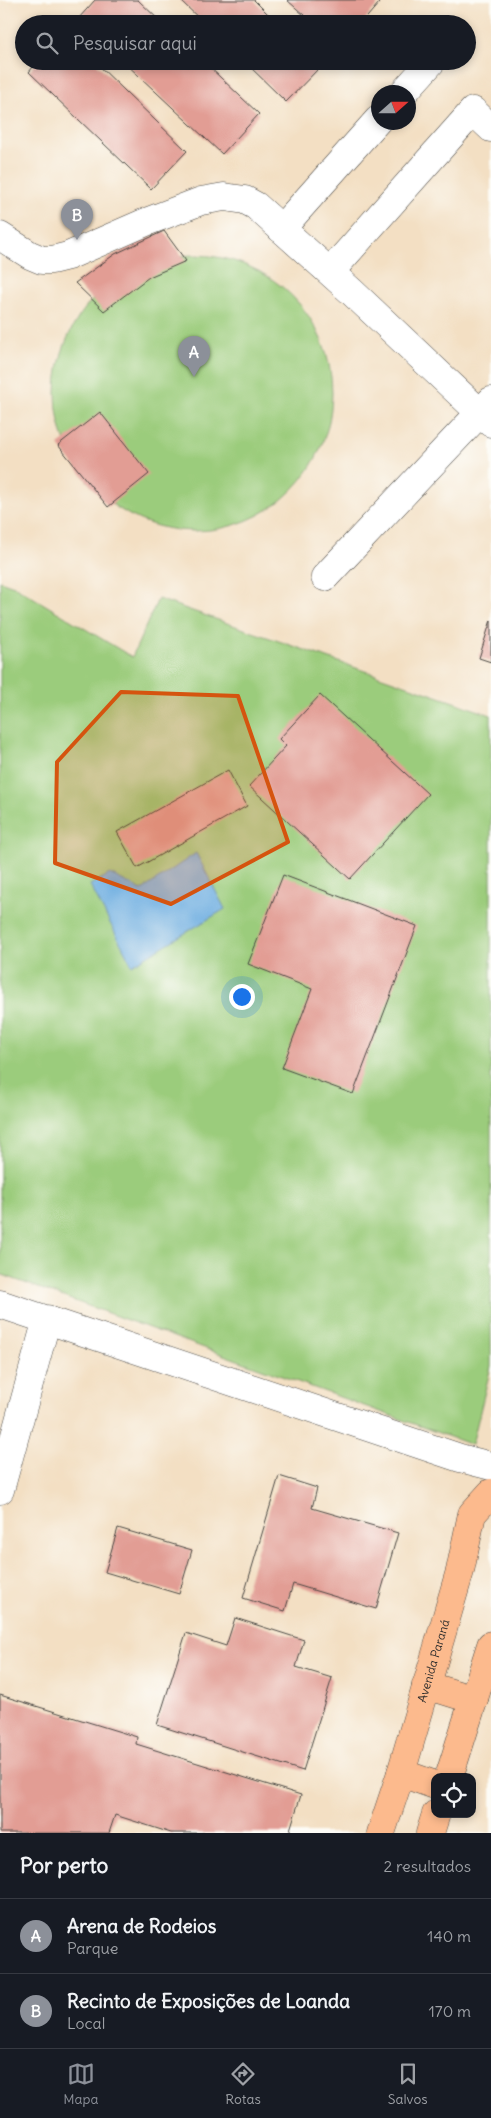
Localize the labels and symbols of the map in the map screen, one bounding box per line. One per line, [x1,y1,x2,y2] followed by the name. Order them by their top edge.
[371,85,416,130] north arrow
[61,199,93,240] pin: B
[178,336,210,377] pin: A
[229,984,255,1010] your location
[414,1617,452,1704] street label: Avenida Paraná

